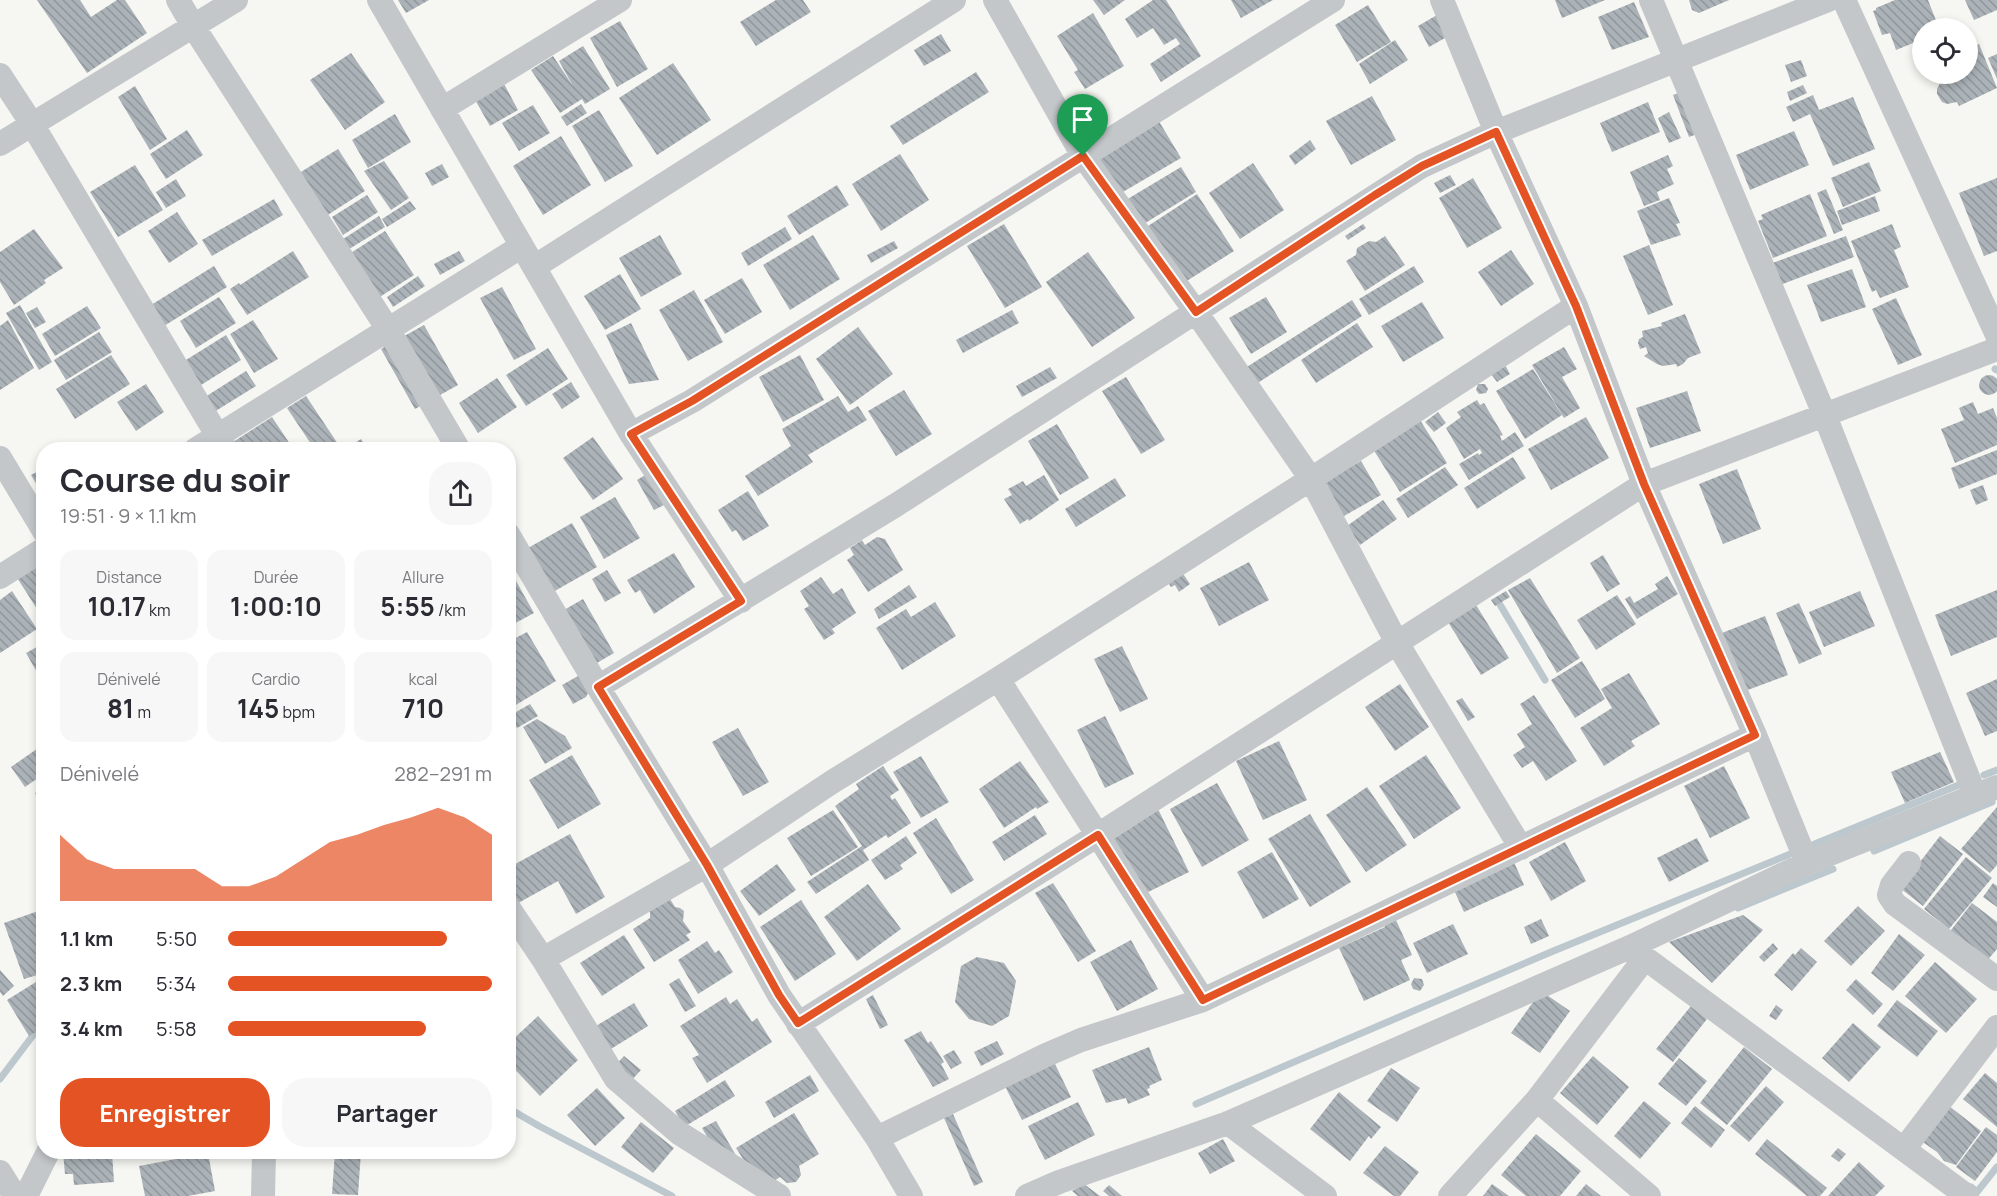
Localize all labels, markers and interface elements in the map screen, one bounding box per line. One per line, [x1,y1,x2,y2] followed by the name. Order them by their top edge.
[1912,18,1978,84] map controls
[1912,18,1978,84] button: locate
[1057,94,1108,156] pin
[1066,103,1099,136] icon: arrive
[60,457,291,502] text: Course du soir
[429,462,492,525] button: share
[60,502,197,529] text: 19:51 · 9 × 1.1 km
[96,566,162,588] text: Distance
[254,566,298,588] text: Durée
[402,566,444,588] text: Allure
[87,588,146,624] text: 10.17
[230,588,322,624] text: 1:00:10
[380,588,435,624] text: 5:55
[146,599,171,621] text: km
[435,599,466,621] text: /km
[97,668,161,690] text: Dénivelé
[252,668,300,690] text: Cardio
[408,668,438,690] text: kcal
[107,690,134,726] text: 81
[237,690,279,726] text: 145
[402,690,444,726] text: 710
[134,701,151,723] text: m
[279,701,315,723] text: bpm
[60,760,139,787] text: Dénivelé
[394,760,492,787] text: 282–291 m
[60,925,113,952] text: 1.1 km
[156,925,197,952] text: 5:50
[60,970,122,997] text: 2.3 km
[156,970,196,997] text: 5:34
[60,1015,123,1042] text: 3.4 km
[156,1015,197,1042] text: 5:58
[60,1078,270,1147] button: Enregistrer
[282,1078,492,1147] button: Partager

